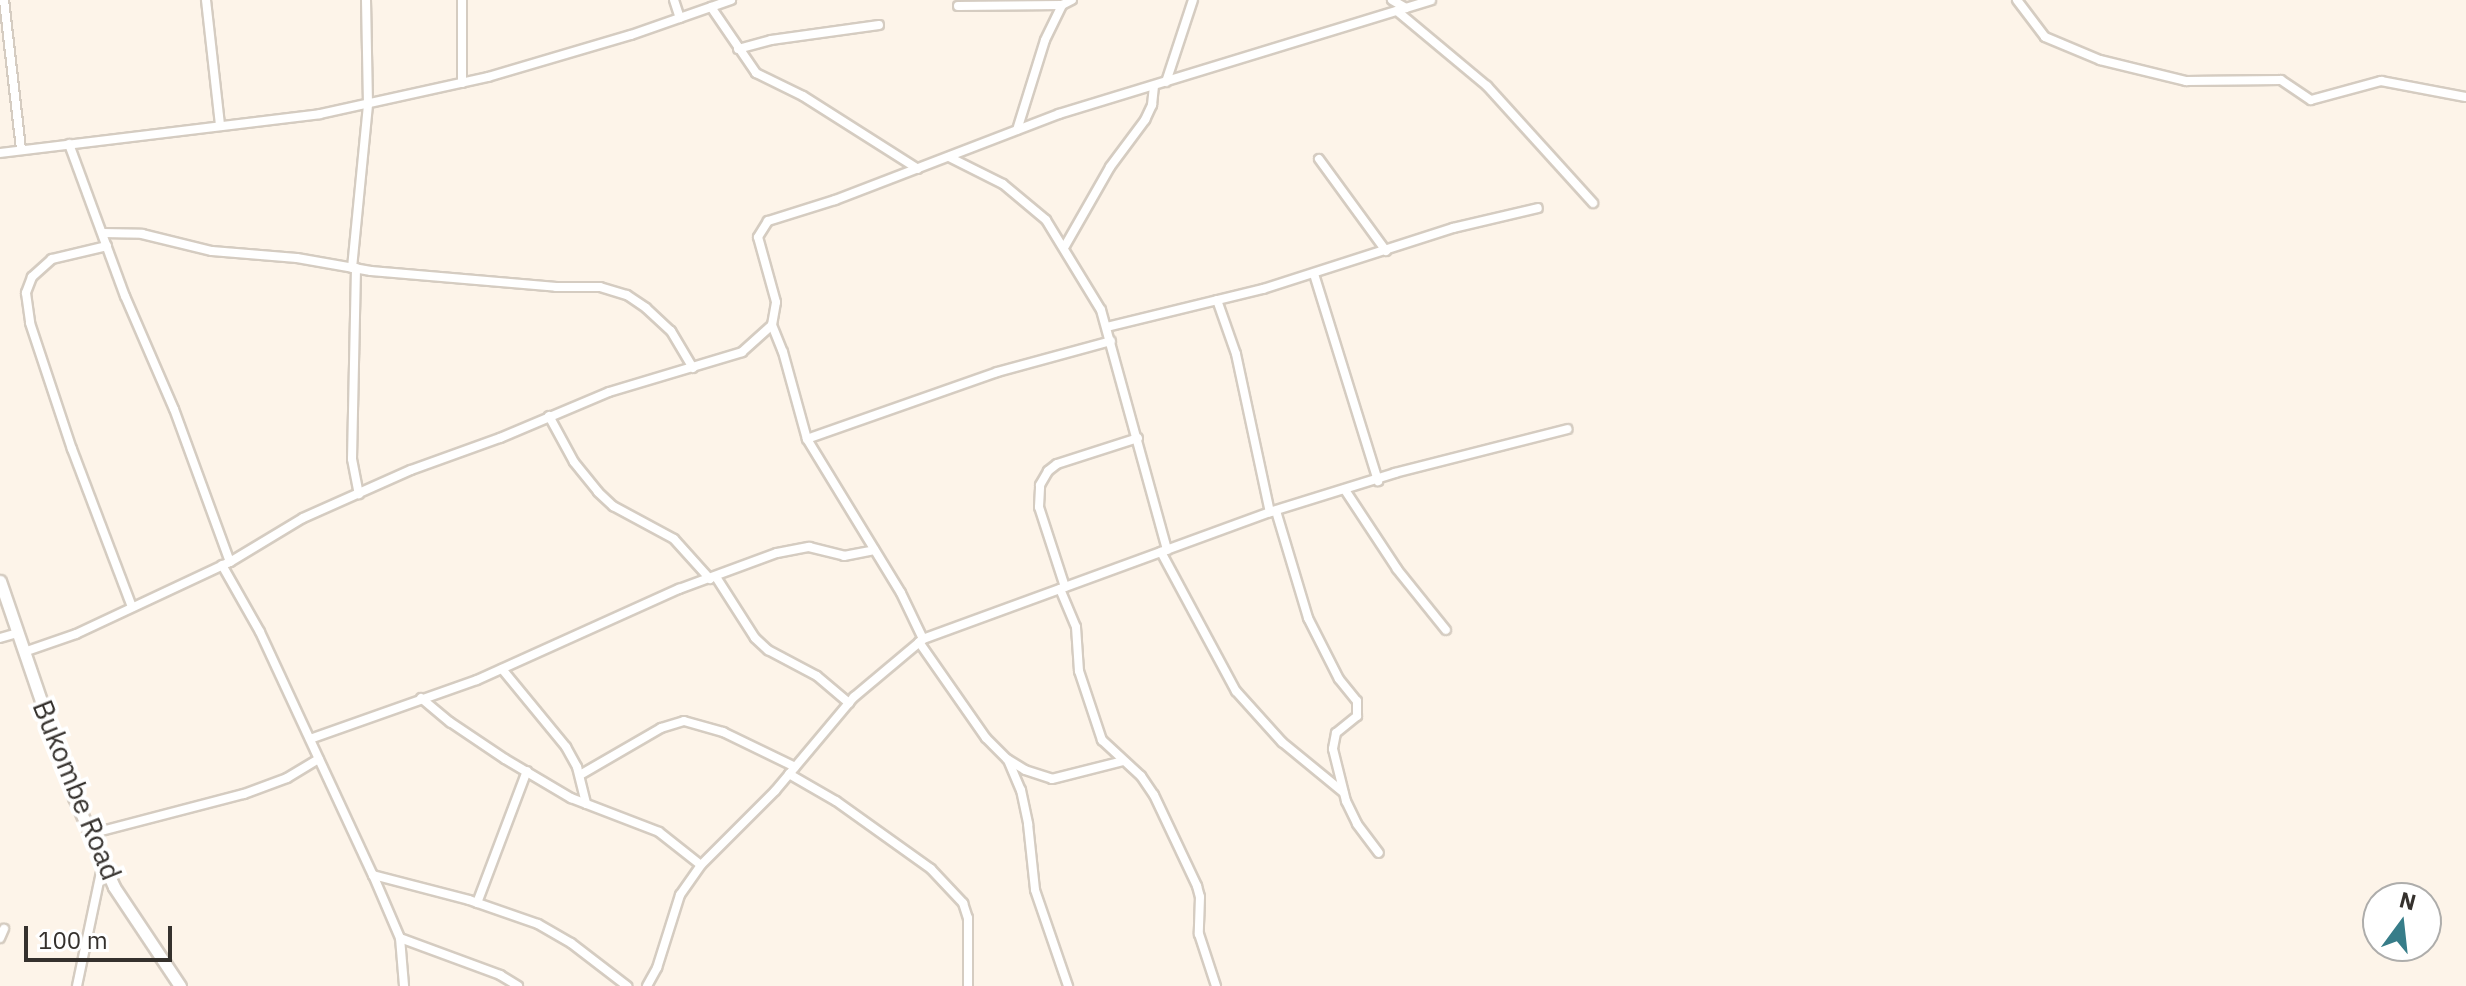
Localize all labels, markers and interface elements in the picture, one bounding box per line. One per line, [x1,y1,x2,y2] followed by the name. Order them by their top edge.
[26,695,128,885] street label: Bukombe Road
[2362,882,2442,962] north arrow
[2396,884,2419,916] text: N
[28,910,176,960] scale bar
[38,924,108,956] text: 100 m

